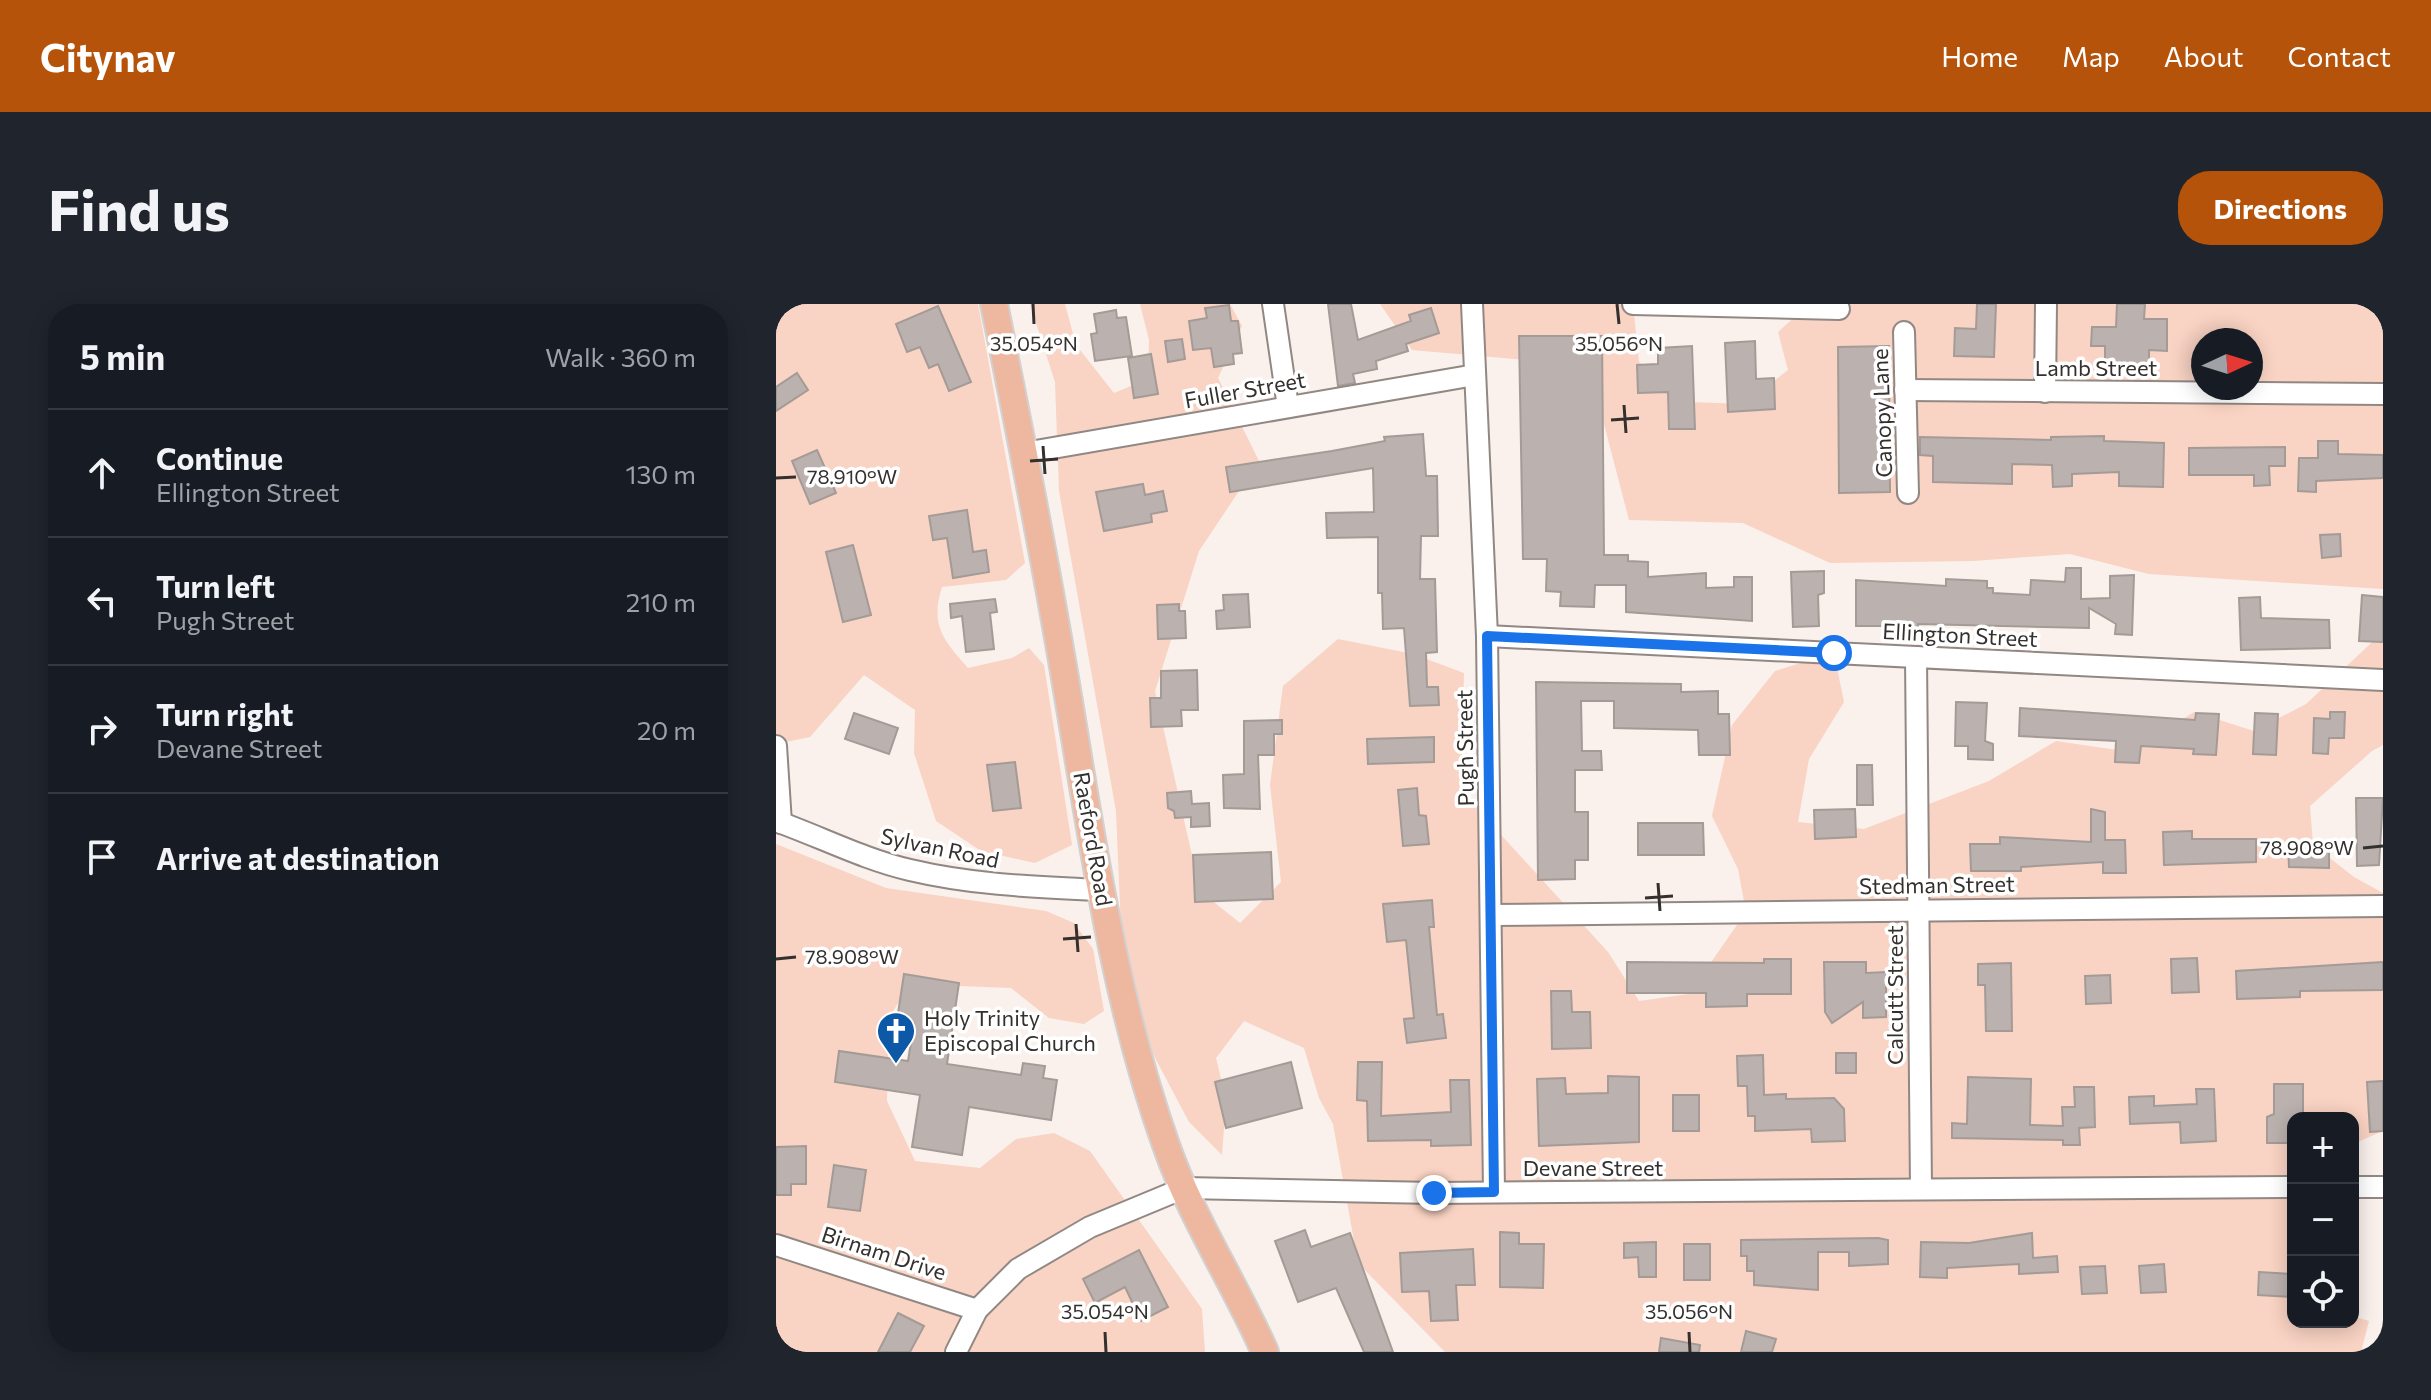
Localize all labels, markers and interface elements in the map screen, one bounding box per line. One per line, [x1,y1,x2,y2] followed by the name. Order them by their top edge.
[40,33,176,80] text: Citynav
[1941,39,2018,73] text: Home
[2062,39,2120,73] text: Map
[2164,39,2244,73] text: About
[2288,39,2391,73] text: Contact
[2178,171,2383,245] button: Directions
[48,174,230,243] text: Find us
[2191,328,2263,400] north arrow
[990,331,1078,355] text: 35.054°N
[1575,331,1663,355] text: 35.056°N
[80,335,165,377] text: 5 min
[545,341,696,372] text: Walk · 360 m
[1866,348,1897,478] street label: Canopy Lane
[2035,354,2157,381] street label: Lamb Street
[1182,366,1308,413] street label: Fuller Street
[156,439,283,476] text: Continue
[80,451,124,495] icon: ahead
[625,458,696,489] text: 130 m
[807,464,897,488] text: 78.910°W
[156,476,340,507] text: Ellington Street
[156,567,275,604] text: Turn left
[80,579,124,623] icon: left
[626,586,696,617] text: 210 m
[156,604,294,635] text: Pugh Street
[1882,617,2038,652] street label: Ellington Street
[1816,635,1852,671] route start
[1450,689,1479,807] street label: Pugh Street
[156,695,293,732] text: Turn right
[80,707,124,751] icon: right
[637,714,696,745] text: 20 m
[156,732,322,763] text: Devane Street
[1068,770,1119,908] street label: Raeford Road
[879,822,1002,873] street label: Sylvan Road
[80,835,124,879] icon: arrive
[2260,835,2354,859] text: 78.908°W
[156,839,440,876] text: Arrive at destination
[1859,870,2015,899] street label: Stedman Street
[1881,925,1908,1065] street label: Calcutt Street
[805,944,899,968] text: 78.908°W
[924,1004,1096,1056] place label: Holy Trinity Episcopal Church
[875,1010,917,1065] church icon: Holy Trinity Episcopal Church
[2287,1112,2359,1328] map controls
[2287,1112,2359,1184] button: +
[1523,1154,1663,1181] street label: Devane Street
[1416,1175,1452,1211] route end
[2287,1184,2359,1256] button: −
[818,1220,950,1285] street label: Birnam Drive
[2287,1256,2359,1328] button: locate
[1061,1299,1149,1323] text: 35.054°N
[1645,1299,1733,1323] text: 35.056°N

